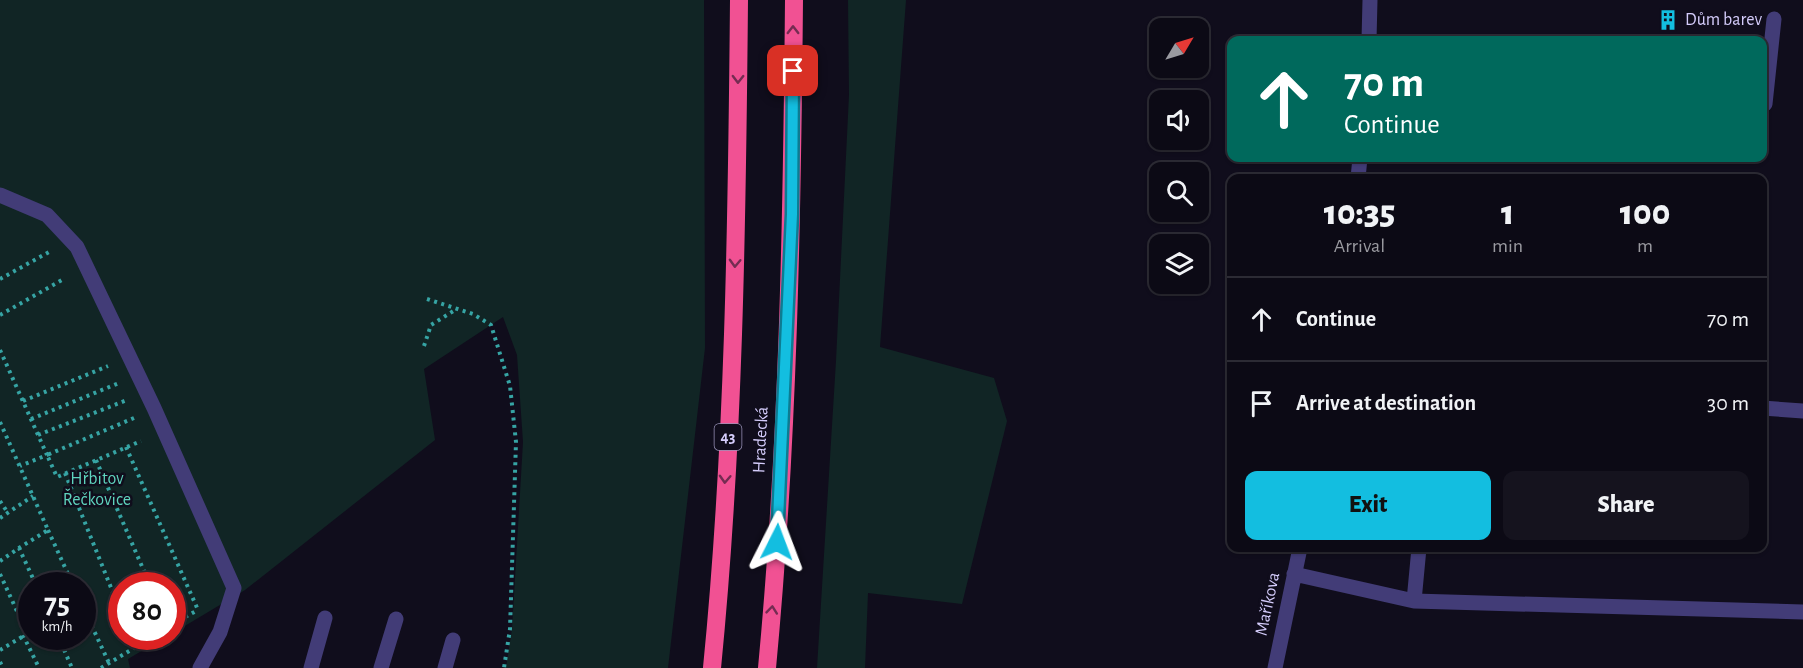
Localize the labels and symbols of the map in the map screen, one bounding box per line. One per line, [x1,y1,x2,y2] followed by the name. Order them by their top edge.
[1656,8,1680,32] building icon: Dům barev
[1685,11,1762,29] place label: Dům barev
[1149,18,1209,78] north arrow
[787,25,799,34] one-way arrow
[767,45,818,96] pin
[732,75,744,84] one-way arrow
[729,259,742,268] one-way arrow
[750,406,772,474] street label: Hradecká
[714,424,742,450] road number: 43
[63,470,131,509] park label: Hřbitov Řečkovice
[719,474,732,483] one-way arrow
[745,510,809,574] position arrow
[1252,571,1284,637] street label: Maříkova
[108,572,186,650] speed limit sign: 80
[765,605,778,614] one-way arrow

